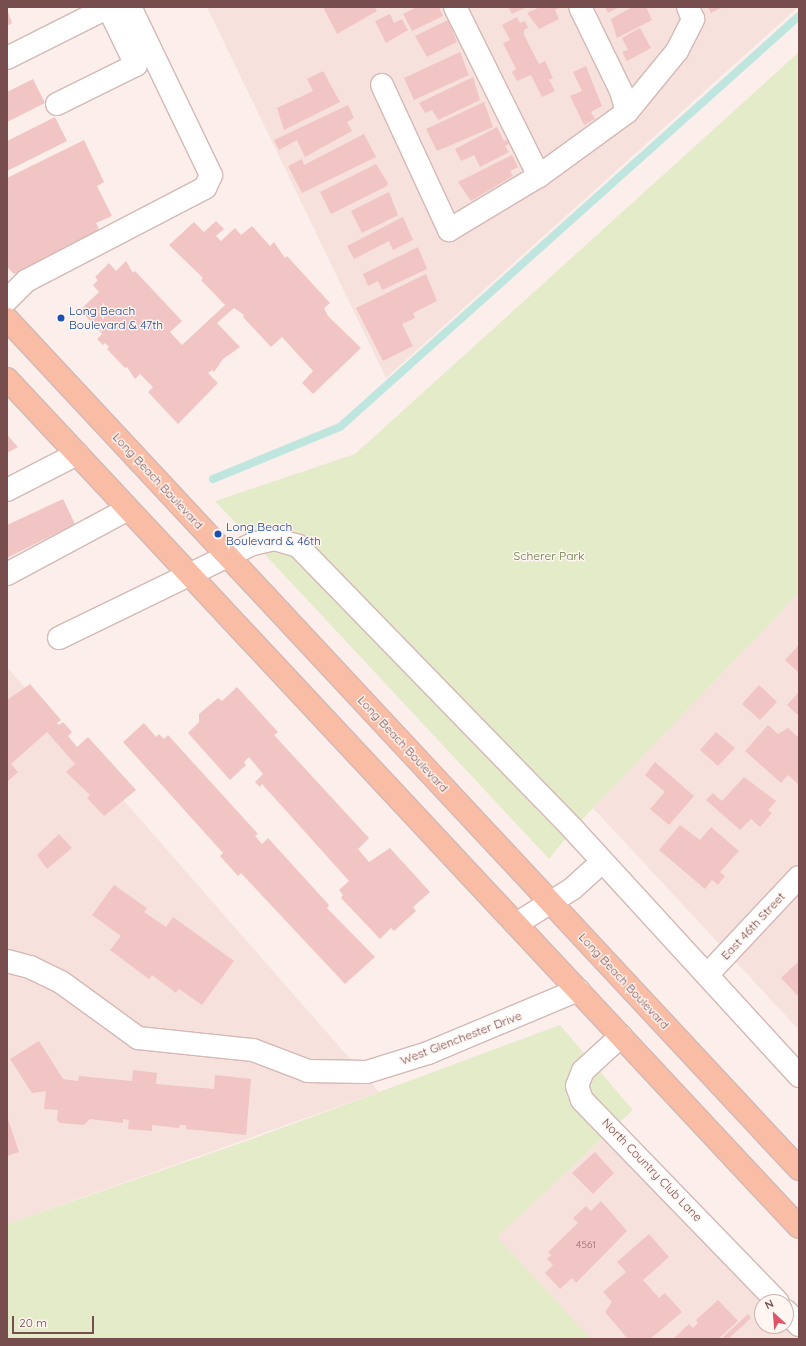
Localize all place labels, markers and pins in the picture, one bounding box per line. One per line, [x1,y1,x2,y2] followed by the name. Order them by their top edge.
[69,304,163,332] place label: Long Beach Boulevard & 47th
[56,313,66,323] marker: Long Beach Boulevard & 47th
[226,520,321,548] place label: Long Beach Boulevard & 46th
[213,529,223,539] marker: Long Beach Boulevard & 46th

